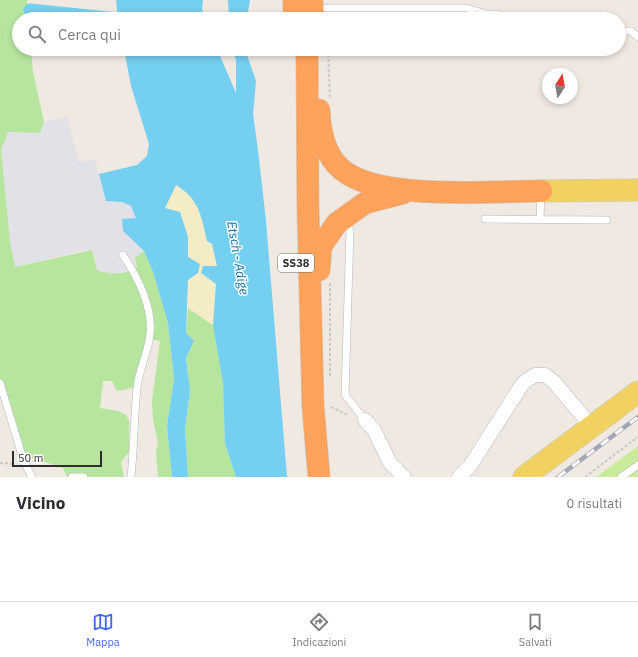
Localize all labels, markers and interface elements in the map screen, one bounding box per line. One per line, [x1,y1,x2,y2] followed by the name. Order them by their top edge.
[12,12,626,56] search box
[26,23,48,45] icon: search
[58,25,121,44] text: Cerca qui
[542,68,578,104] north arrow
[223,220,253,297] water label: Etsch - Adige
[278,254,314,272] road number: SS38
[12,449,102,468] scale bar
[18,451,43,465] text: 50 m
[16,492,65,514] text: Vicino
[567,495,622,512] text: 0 risultati
[86,611,120,649] tab: Mappa
[292,611,346,649] tab: Indicazioni
[519,611,552,649] tab: Salvati

